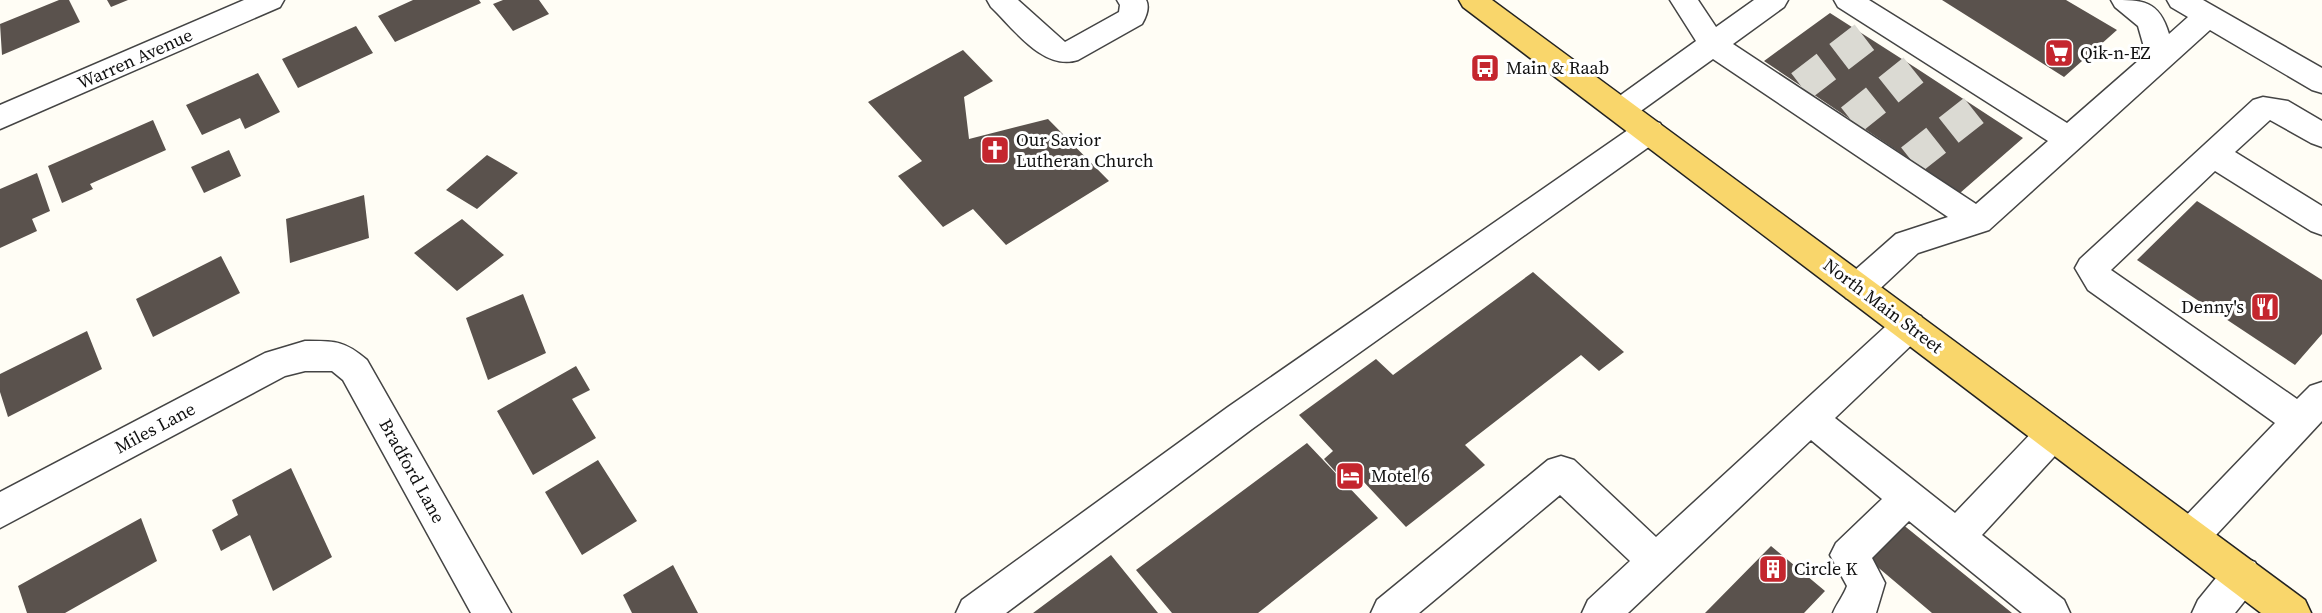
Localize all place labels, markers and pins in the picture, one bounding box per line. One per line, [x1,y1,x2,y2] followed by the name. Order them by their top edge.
[2043,37,2075,69] supermarket icon: Qik-n-EZ
[2080,40,2151,65] place label: Qik-n-EZ
[1469,52,1501,84] bus stop icon: Main & Raab
[1506,55,1609,80] place label: Main & Raab
[1016,127,1154,173] place label: Our Savior Lutheran Church
[979,134,1011,166] church icon: Our Savior Lutheran Church
[2249,291,2281,323] restaurant icon: Denny's
[2181,294,2244,319] place label: Denny's
[1334,460,1366,492] hotel icon: Motel 6
[1371,463,1430,488] place label: Motel 6
[1757,553,1789,585] building icon: Circle K
[1794,556,1858,581] place label: Circle K

